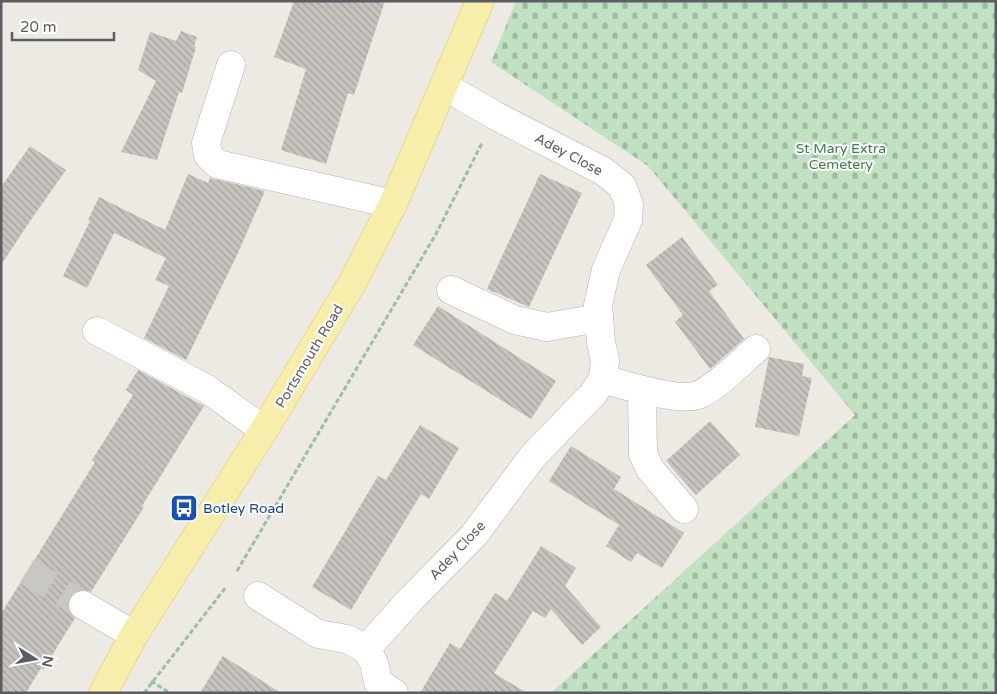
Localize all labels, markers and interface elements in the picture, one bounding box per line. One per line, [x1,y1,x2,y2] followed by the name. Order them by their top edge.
[12,10,115,42] scale bar
[20,18,57,36] text: 20 m
[532,129,606,179] street label: Adey Close
[796,140,886,173] park label: St Mary Extra Cemetery
[272,301,347,411] street label: Portsmouth Road
[169,493,199,523] bus stop icon: Botley Road
[203,500,284,517] place label: Botley Road
[426,517,489,583] street label: Adey Close
[10,634,60,684] north arrow
[38,654,57,669] text: N

